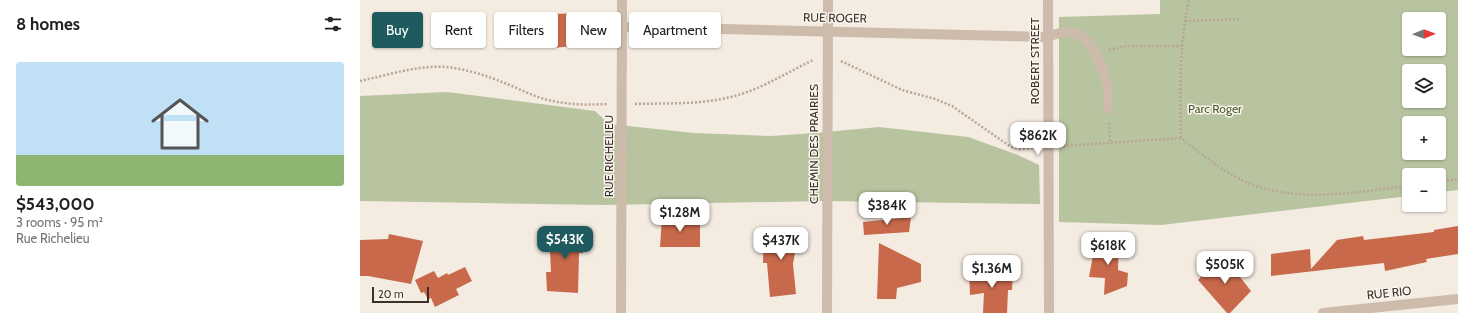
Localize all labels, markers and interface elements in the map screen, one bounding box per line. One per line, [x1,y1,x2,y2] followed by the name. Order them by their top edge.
[803,9,868,26] street label: RUE ROGER
[372,12,423,48] chip: Buy
[431,12,486,48] chip: Rent
[494,12,558,48] chip: Filters
[566,12,621,48] chip: New
[629,12,721,48] chip: Apartment
[1402,12,1446,56] north arrow
[1402,12,1446,212] map controls
[322,13,344,35] icon: filters
[16,14,80,34] text: 8 homes
[1027,17,1042,104] street label: ROBERT STREET
[1402,64,1446,108] button: layers
[806,84,821,204] street label: CHEMIN DES PRAIRIES
[144,88,216,160] icon: home
[1188,101,1242,116] park label: Parc Roger
[601,115,616,197] street label: RUE RICHELIEU
[1402,116,1446,160] button: +
[1010,122,1066,156] pin: $862K
[1019,127,1057,143] text: $862K
[1402,168,1446,212] button: −
[859,192,915,226] pin: $384K
[16,194,95,214] text: $543,000
[868,197,906,213] text: $384K
[647,199,713,233] pin: $1.28M
[660,204,700,220] text: $1.28M
[16,214,103,230] text: 3 rooms · 95 m²
[537,226,593,260] pin: $543K
[753,227,809,261] pin: $437K
[16,230,89,246] text: Rue Richelieu
[546,231,584,247] text: $543K
[762,232,800,248] text: $437K
[1080,232,1136,266] pin: $618K
[1090,237,1126,253] text: $618K
[1197,251,1253,285] pin: $505K
[959,255,1025,289] pin: $1.36M
[1206,256,1244,272] text: $505K
[972,260,1012,276] text: $1.36M
[1366,283,1412,302] street label: RUE RIO
[372,285,429,304] scale bar
[378,287,404,301] text: 20 m

